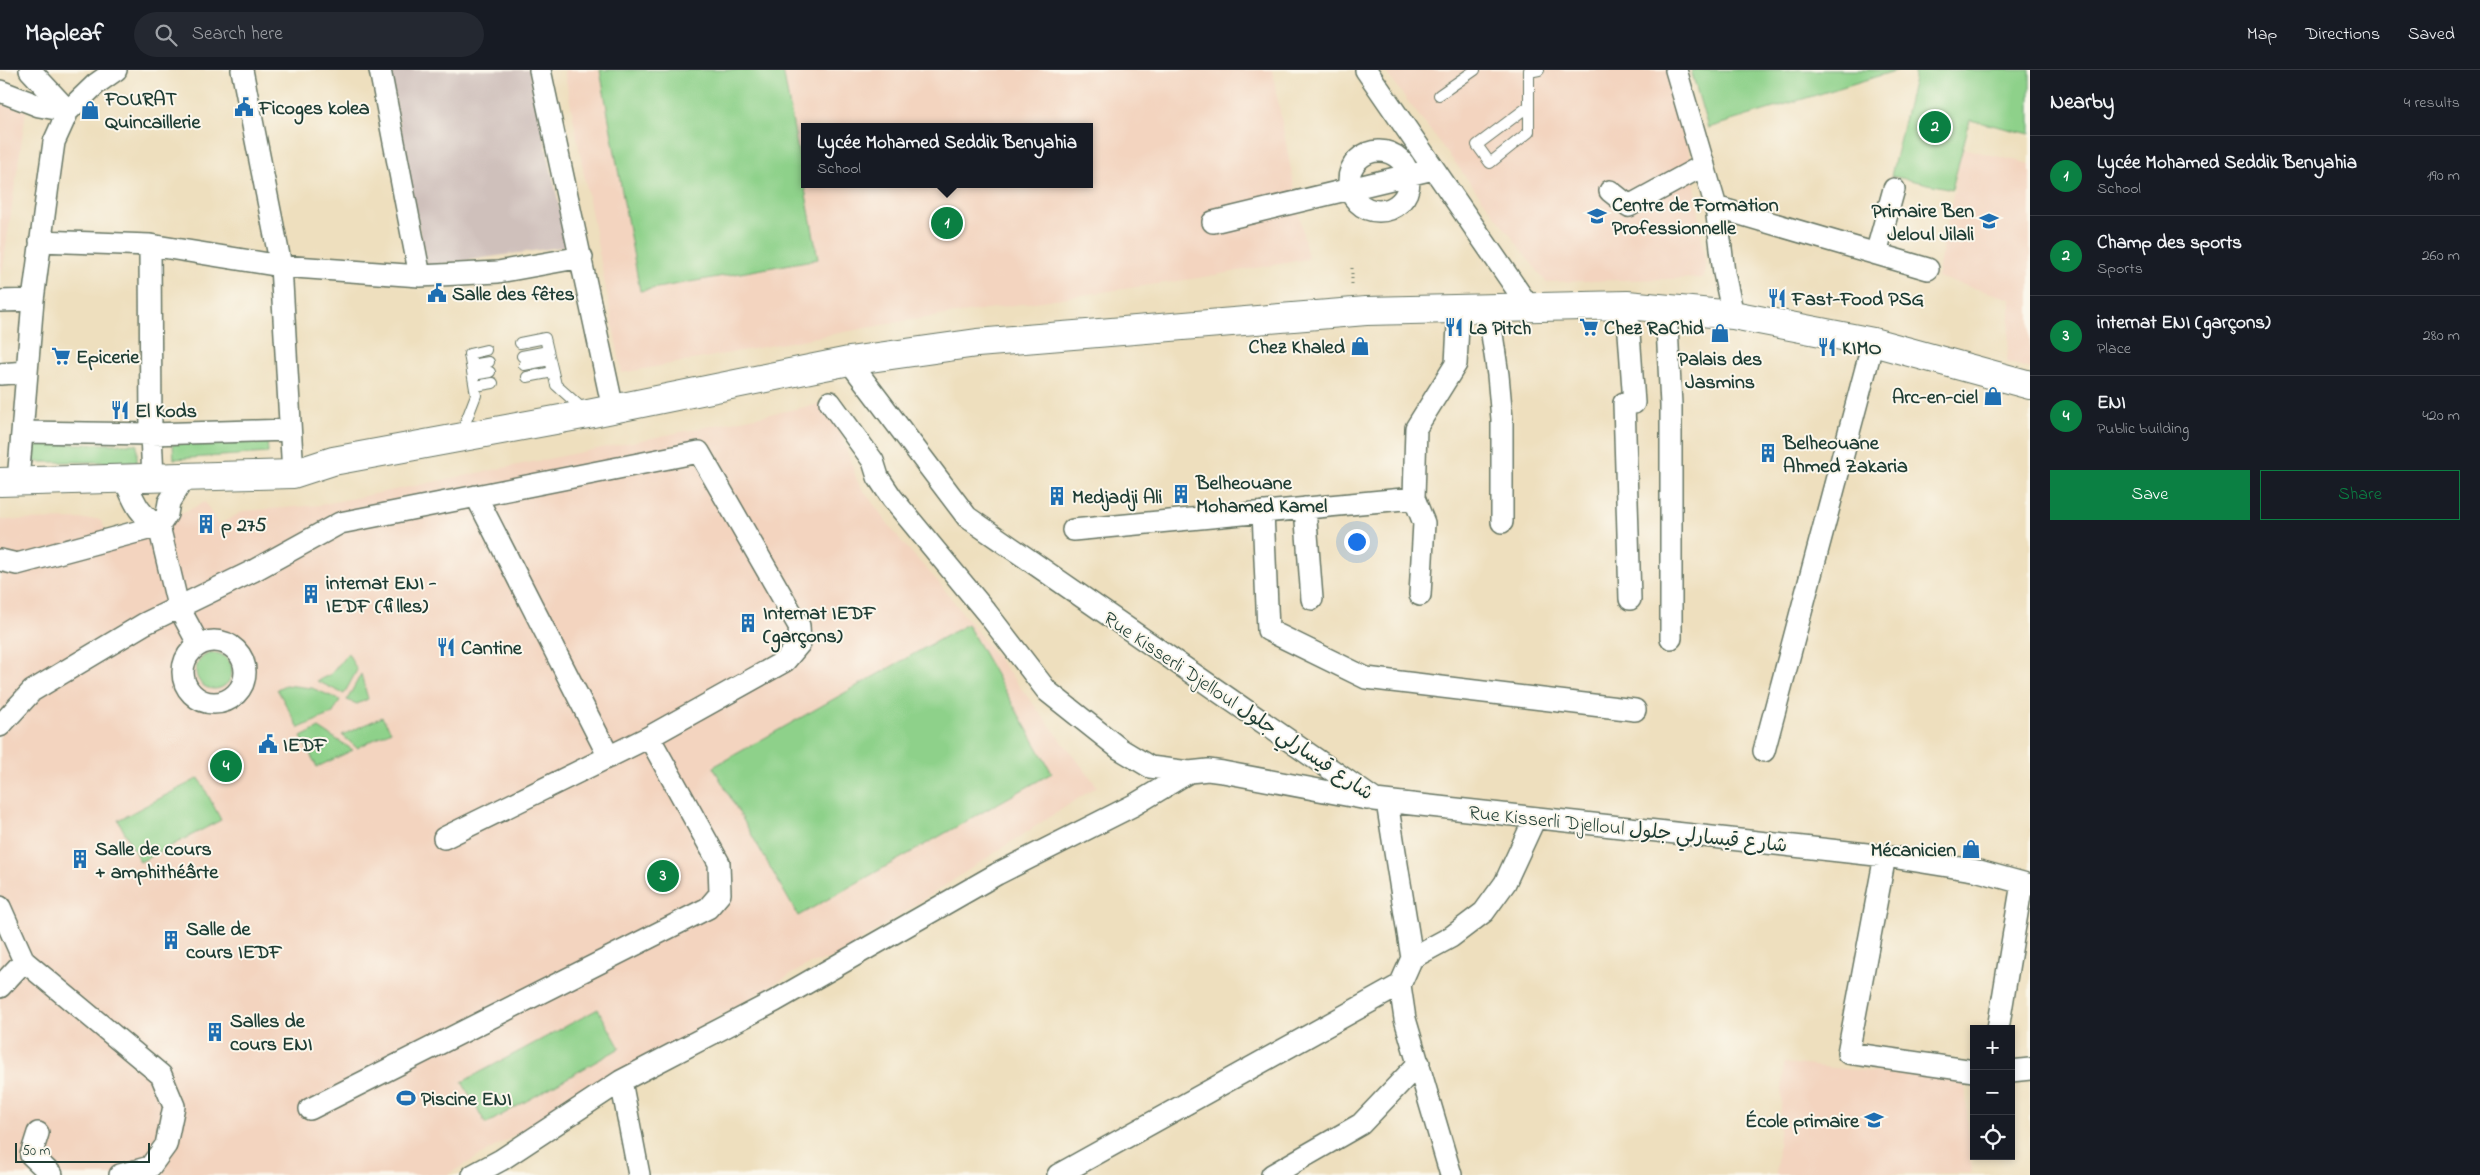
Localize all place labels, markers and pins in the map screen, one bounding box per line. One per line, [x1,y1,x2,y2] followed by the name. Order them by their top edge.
[104,86,201,138] place label: FOURAT Quincaillerie
[258,95,370,125] place label: Ficoges kolea
[233,96,255,118] public building icon: Ficoges kolea
[79,99,101,121] shop icon: FOURAT Quincaillerie
[1919,108,1951,146] pin: 2
[1612,192,1779,244] place label: Centre de Formation Professionnelle
[1871,198,1974,250] place label: Primaire Ben Jeloul Jilali
[931,204,963,242] pin: 1
[1586,205,1608,227] school or university icon: Centre de Formation Professionnelle
[1978,210,2000,232] school or university icon: Primaire Ben Jeloul Jilali
[452,281,575,310] place label: Salle des fêtes
[426,282,448,304] public building icon: Salle des fêtes
[1791,286,1925,315] place label: Fast-Food PSG
[1766,287,1788,309] restaurant icon: Fast-Food PSG
[1469,315,1531,344] place label: La Pitch
[1604,315,1705,344] place label: Chez RaChid
[1443,316,1465,338] restaurant icon: La Pitch
[1578,316,1600,338] supermarket icon: Chez RaChid
[1709,322,1731,344] shop icon: Palais des Jasmins
[1249,334,1346,363] place label: Chez Khaled
[1349,335,1371,357] shop icon: Chez Khaled
[1842,335,1882,364] place label: KIMO
[1816,336,1838,358] restaurant icon: KIMO
[76,344,140,373] place label: Epicerie
[50,345,72,367] supermarket icon: Epicerie
[1678,346,1762,398] place label: Palais des Jasmins
[1892,384,1978,413] place label: Arc-en-ciel
[1982,385,2004,407] shop icon: Arc-en-ciel
[135,398,197,427] place label: El Kods
[109,399,131,421] restaurant icon: El Kods
[1782,430,1908,482] place label: Belheouane Ahmed Zakaria
[1757,442,1779,464] building icon: Belheouane Ahmed Zakaria
[1195,470,1327,522] place label: Belheouane Mohamed Kamel
[1170,483,1192,505] building icon: Belheouane Mohamed Kamel
[1072,484,1163,513] place label: Medjadji Ali
[1046,485,1068,507] building icon: Medjadji Ali
[221,512,267,541] place label: p 275
[195,513,217,535] building icon: p 275
[326,570,437,622] place label: internat ENI - IEDF (filles)
[300,583,322,605] building icon: internat ENI - IEDF (filles)
[763,600,876,653] place label: Internat IEDF (garçons)
[737,612,759,634] building icon: Internat IEDF (garçons)
[461,635,523,664] place label: Cantine
[435,636,457,658] restaurant icon: Cantine
[283,732,327,761] place label: IEDF
[257,733,279,755] public building icon: IEDF
[210,747,242,785] pin: 4
[95,836,219,888] place label: Salle de cours + amphithéârte
[1870,837,1956,866] place label: Mécanicien
[1960,838,1982,860] shop icon: Mécanicien
[69,848,91,870] building icon: Salle de cours + amphithéârte
[647,857,679,895] pin: 3
[186,916,282,968] place label: Salle de cours IEDF
[160,929,182,951] building icon: Salle de cours IEDF
[230,1008,313,1060] place label: Salles de cours ENI
[204,1021,226,1043] building icon: Salles de cours ENI
[421,1086,512,1115] place label: Piscine ENI
[395,1087,417,1109] sports icon: Piscine ENI
[1745,1108,1860,1137] place label: École primaire
[1863,1109,1885,1131] school or university icon: École primaire

